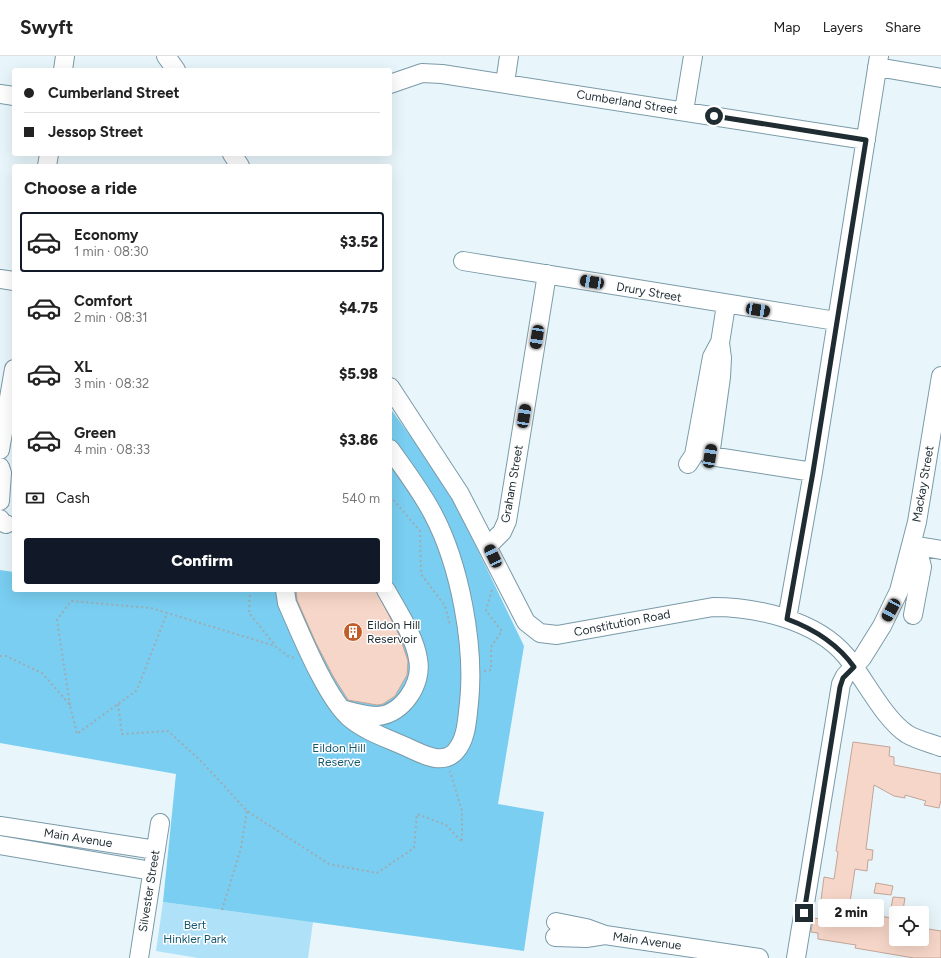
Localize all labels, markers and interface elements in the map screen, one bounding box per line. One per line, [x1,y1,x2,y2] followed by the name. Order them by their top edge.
[20,16,73,39] text: Swyft
[773,19,801,36] text: Map
[823,19,863,36] text: Layers
[885,19,921,36] text: Share
[48,84,180,102] text: Cumberland Street
[575,87,679,117] street label: Cumberland Street
[705,107,723,125] route start
[48,123,143,141] text: Jessop Street
[24,177,137,199] text: Choose a ride
[26,224,62,260] icon: car
[74,226,139,244] text: Economy
[340,233,378,251] text: $3.52
[74,244,149,259] text: 1 min · 08:30
[579,274,605,290] car
[615,279,683,305] street label: Drury Street
[26,290,62,326] icon: car
[74,292,133,310] text: Comfort
[339,299,378,317] text: $4.75
[745,302,771,318] car
[74,310,148,325] text: 2 min · 08:31
[529,324,545,350] car
[26,356,62,392] icon: car
[74,358,92,376] text: XL
[339,365,378,383] text: $5.98
[74,376,149,391] text: 3 min · 08:32
[516,403,532,429] car
[26,422,62,458] icon: car
[74,424,116,442] text: Green
[339,431,378,449] text: $3.86
[74,442,150,457] text: 4 min · 08:33
[498,443,526,524] street label: Graham Street
[702,443,718,469] car
[909,444,937,523] street label: Mackay Street
[24,487,46,509] icon: cash
[56,489,90,507] text: Cash
[342,491,380,506] text: 540 m
[24,538,380,584] button: Confirm
[482,543,504,569] car
[880,597,902,623] car
[573,607,671,639] street label: Constitution Road
[367,618,420,646] place label: Eildon Hill Reservoir
[342,621,364,643] building icon: Eildon Hill Reservoir
[312,741,366,769] park label: Eildon Hill Reserve
[43,826,114,850] street label: Main Avenue
[136,849,162,933] street label: Silvester Street
[818,899,884,927] callout: 2 min
[795,904,813,922] route end
[834,905,868,920] text: 2 min
[889,906,929,946] map controls
[889,906,929,946] button: locate
[163,918,227,946] park label: Bert Hinkler Park
[612,929,683,953] street label: Main Avenue

